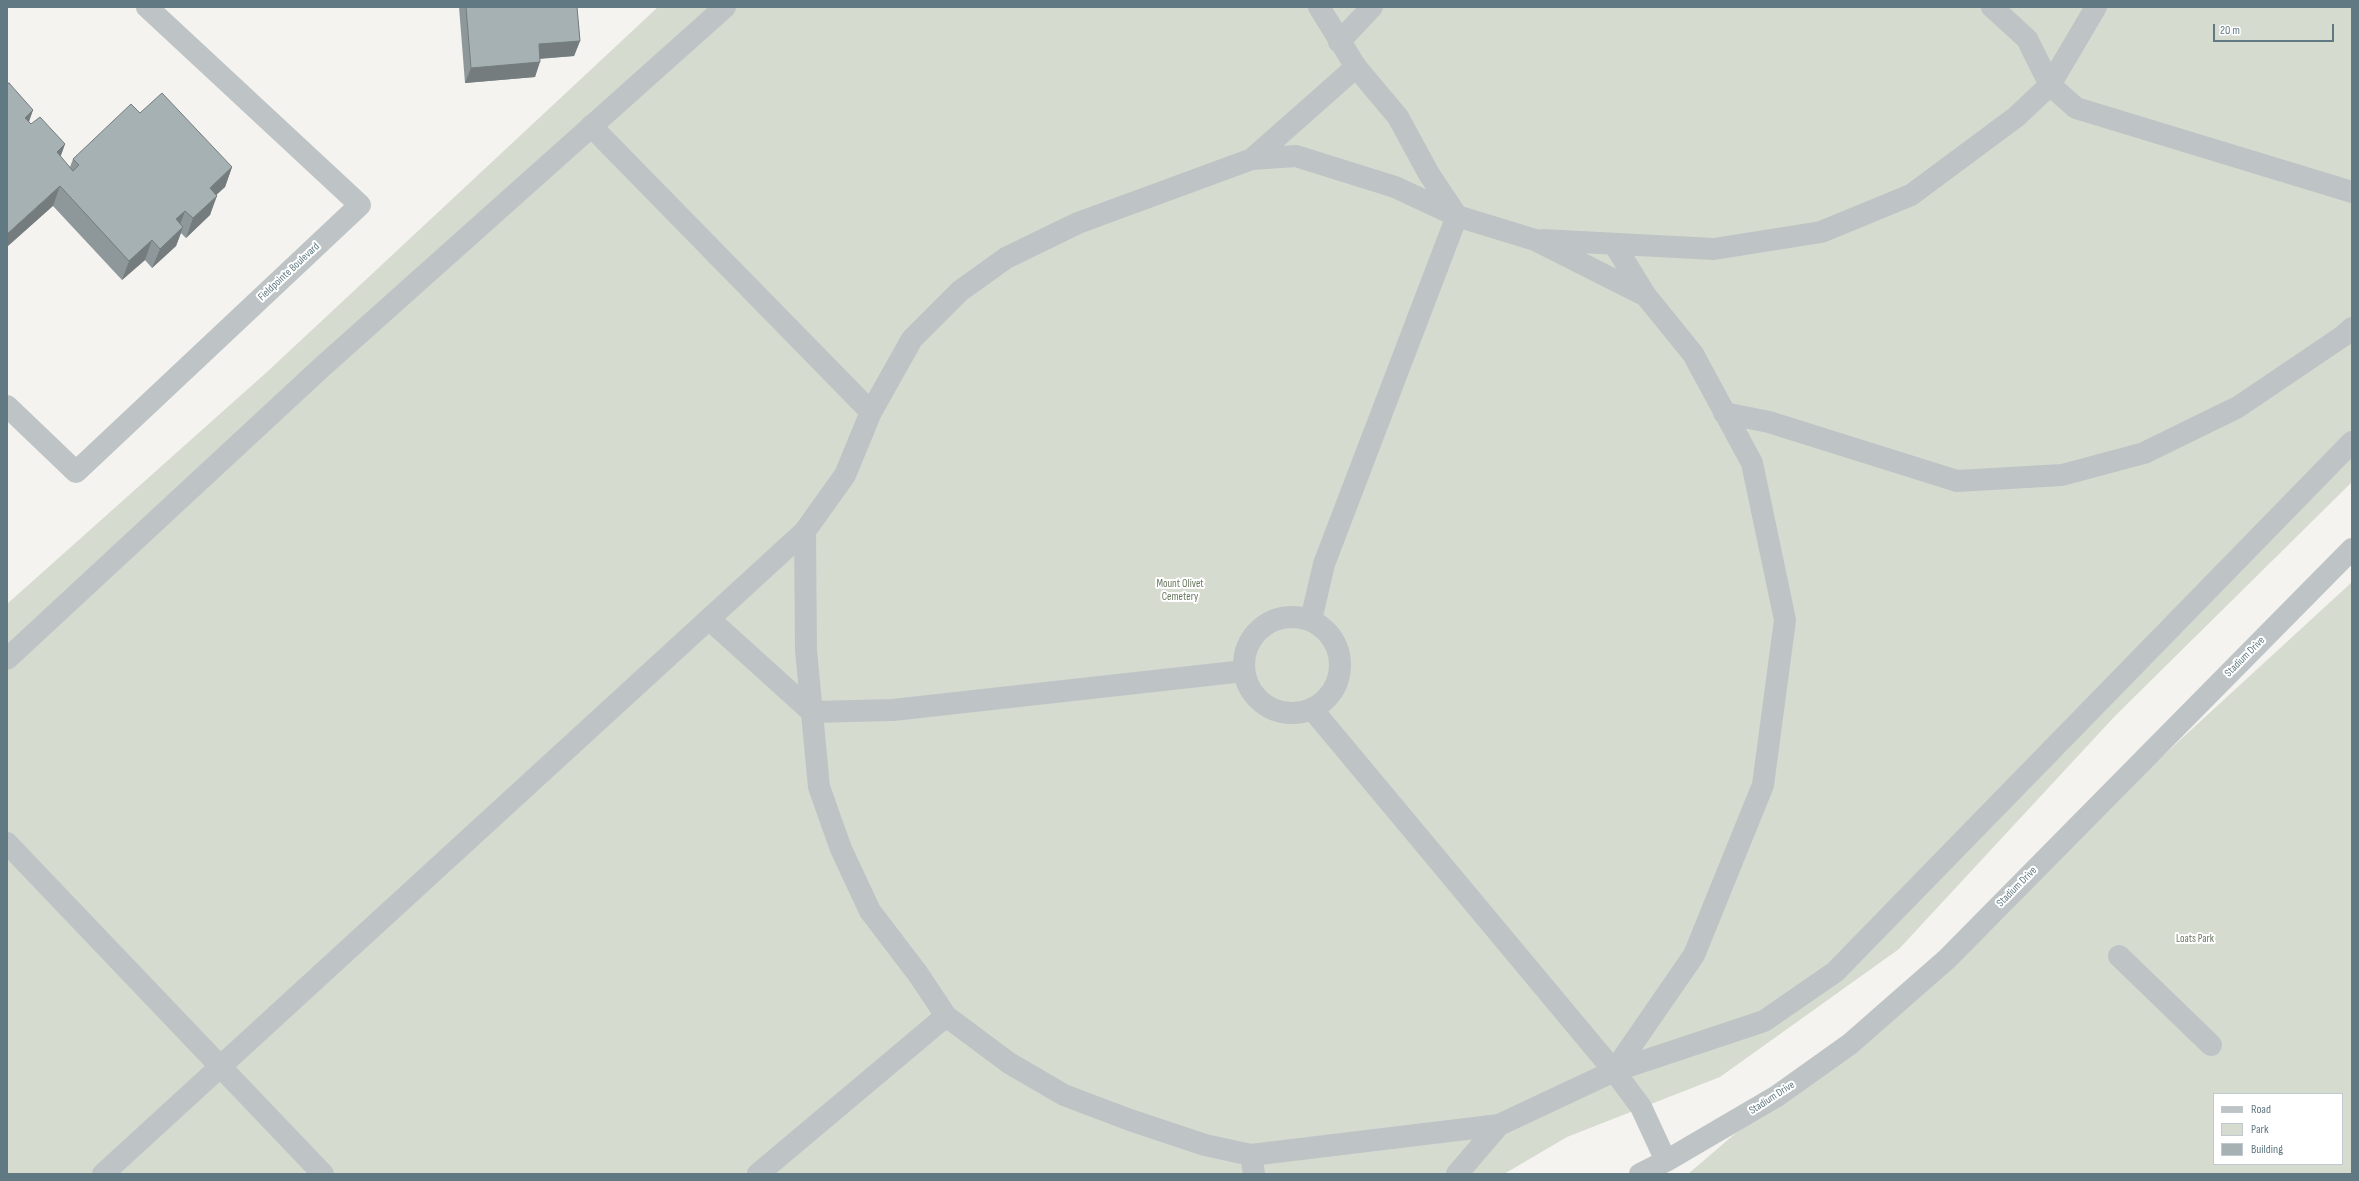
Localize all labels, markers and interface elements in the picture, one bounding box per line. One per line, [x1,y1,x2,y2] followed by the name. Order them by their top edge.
[2215,16,2336,42] scale bar
[2220,23,2240,38] text: 20 m
[256,240,322,304] street label: Fieldpointe Boulevard
[1156,577,1204,603] park label: Mount Olivet Cemetery
[2222,634,2268,680] street label: Stadium Drive
[1994,864,2040,910] street label: Stadium Drive
[2176,932,2214,946] park label: Loats Park
[1747,1078,1797,1118] street label: Stadium Drive
[2213,1093,2343,1165] legend
[2251,1102,2271,1117] text: Road
[2251,1122,2269,1137] text: Park
[2251,1142,2283,1157] text: Building

